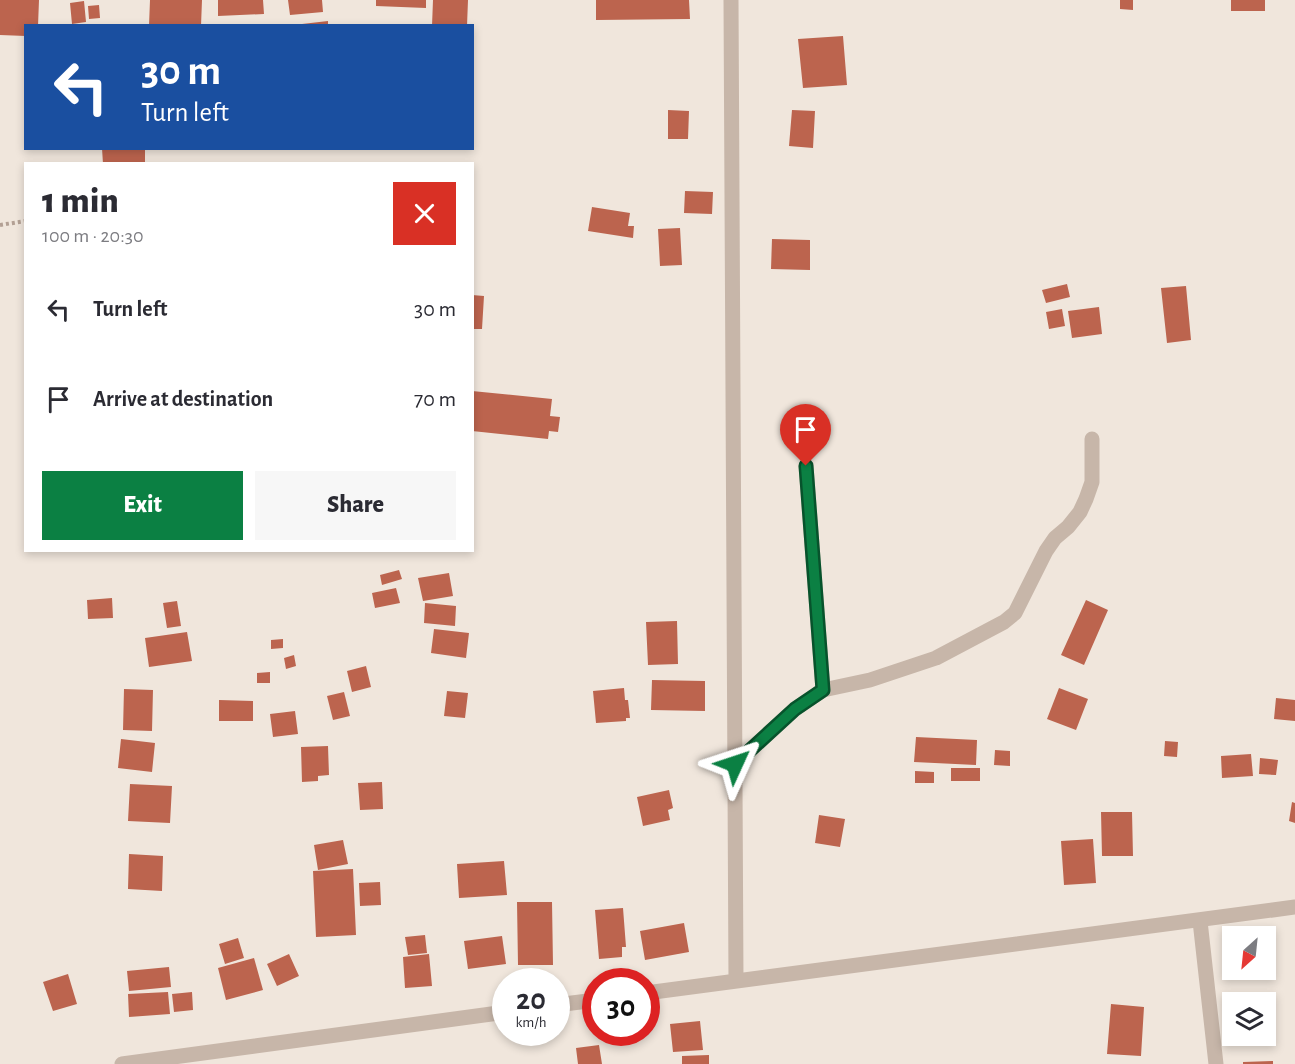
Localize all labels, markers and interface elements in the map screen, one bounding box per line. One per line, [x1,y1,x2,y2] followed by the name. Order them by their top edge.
[42,48,120,126] icon: left
[141,50,221,92] text: 30 m
[141,99,229,126] text: Turn left
[393,182,456,245] button: close
[42,183,119,219] text: 1 min
[42,226,144,246] text: 100 m · 20:30
[42,293,75,326] icon: left
[93,298,167,320] text: Turn left
[414,298,456,320] text: 30 m
[42,383,75,416] icon: arrive
[93,388,273,410] text: Arrive at destination
[414,388,456,410] text: 70 m
[780,404,831,466] pin
[789,413,822,446] icon: arrive
[42,471,243,540] button: Exit
[255,471,456,540] button: Share
[703,732,767,796] position arrow
[1222,926,1276,980] north arrow
[1222,926,1276,1046] map controls
[582,968,660,1046] speed limit sign: 30
[516,985,546,1015] text: 20
[1222,992,1276,1046] button: layers
[516,1015,546,1030] text: km/h

